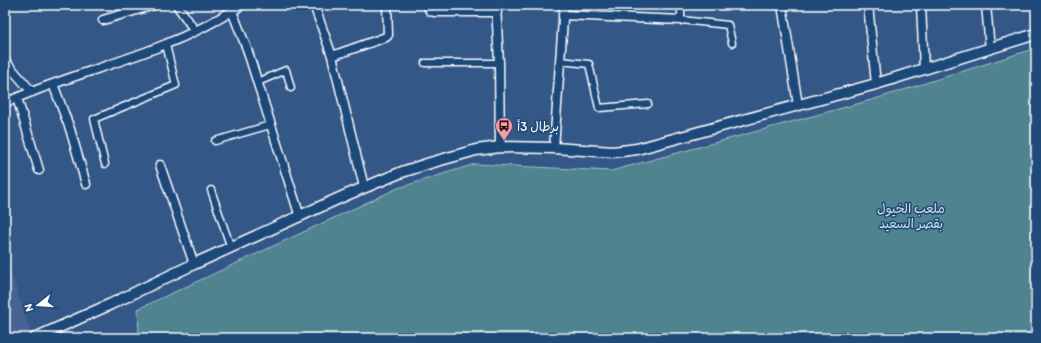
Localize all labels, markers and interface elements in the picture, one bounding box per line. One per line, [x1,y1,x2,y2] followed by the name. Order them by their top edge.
[494,116,514,141] bus stop icon: برطال 3أ
[517,119,559,135] place label: برطال 3أ
[877,201,945,232] park label: ملعب الخيول بقصر السعيد
[18,285,58,325] north arrow
[22,302,36,313] text: N

